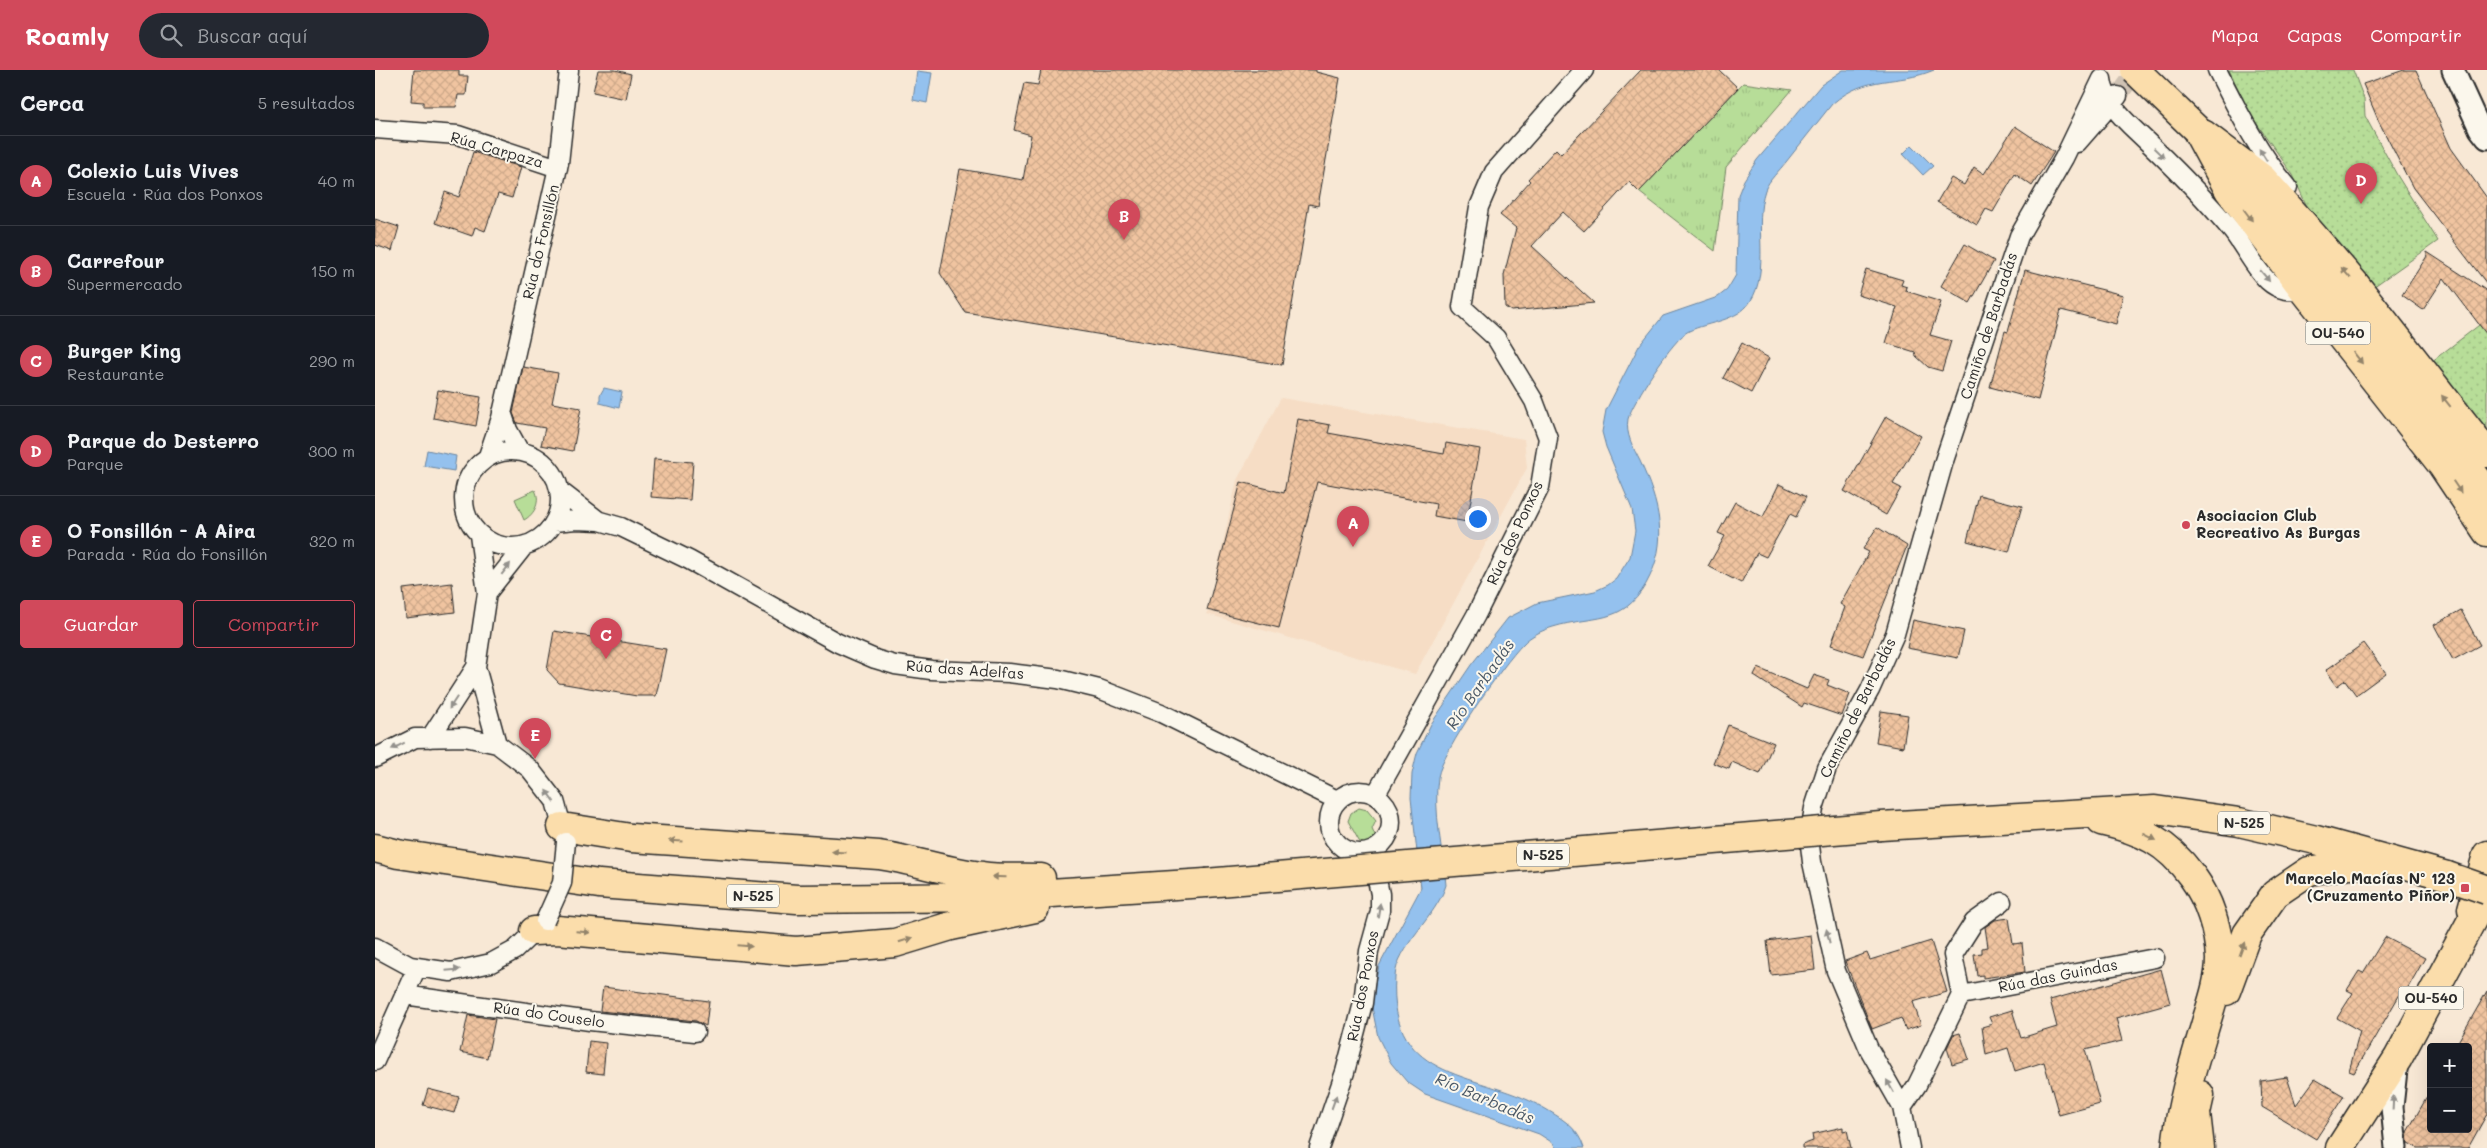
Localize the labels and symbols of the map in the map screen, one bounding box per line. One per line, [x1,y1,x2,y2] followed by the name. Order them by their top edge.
[448,126,546,172] street label: Rúa Carpaza
[2153,147,2165,159] one-way arrow
[2259,148,2268,162] one-way arrow
[2345,163,2377,204] pin: D
[517,182,563,301] street label: Rúa do Fonsillón
[1108,199,1140,240] pin: B
[2243,208,2253,222] one-way arrow
[1955,250,2021,402] street label: Camiño de Barbadás
[2340,268,2352,280] one-way arrow
[2259,270,2270,282] one-way arrow
[2305,322,2371,344] road number: OU-540
[2352,351,2363,364] one-way arrow
[2440,395,2451,408] one-way arrow
[1481,477,1547,588] street label: Rúa dos Ponxos
[2452,480,2462,493] one-way arrow
[2196,505,2360,542] place label: Asociacion Club Recreativo As Burgas
[1337,506,1369,547] pin: A
[1465,506,1491,532] your location
[2180,519,2192,531] marker: Asociacion Club Recreativo As Burgas
[500,563,511,576] one-way arrow
[590,618,622,659] pin: C
[1441,634,1519,733] water label: Río Barbadás
[1814,634,1900,781] street label: Camiño de Barbadás
[905,655,1025,683] street label: Rúa das Adelfas
[449,696,458,709] one-way arrow
[519,718,551,759] pin: E
[391,742,405,750] one-way arrow
[545,789,555,803] one-way arrow
[2218,811,2270,834] road number: N-525
[2143,833,2157,841] one-way arrow
[668,837,684,845] one-way arrow
[1517,844,1569,866] road number: N-525
[830,848,846,856] one-way arrow
[2285,868,2455,905] place label: Marcelo Macías Nº 123 (Cruzamento Piñor)
[990,873,1006,881] one-way arrow
[2459,882,2471,894] marker: Marcelo Macías Nº 123 (Cruzamento Piñor)
[727,884,779,908] road number: N-525
[1375,902,1383,918] one-way arrow
[1824,928,1832,944] one-way arrow
[575,929,591,937] one-way arrow
[1341,929,1383,1043] street label: Rúa dos Ponxos
[899,935,914,943] one-way arrow
[2239,941,2246,956] one-way arrow
[737,943,753,951] one-way arrow
[1996,954,2119,996] street label: Rúa das Guindas
[446,966,462,974] one-way arrow
[2399,986,2463,1010] road number: OU-540
[492,996,606,1032] street label: Rúa do Couselo
[1432,1067,1538,1128] water label: Río Barbadás
[1886,1078,1894,1093] one-way arrow
[1331,1094,1338,1109] one-way arrow
[2389,1095,2397,1111] one-way arrow

